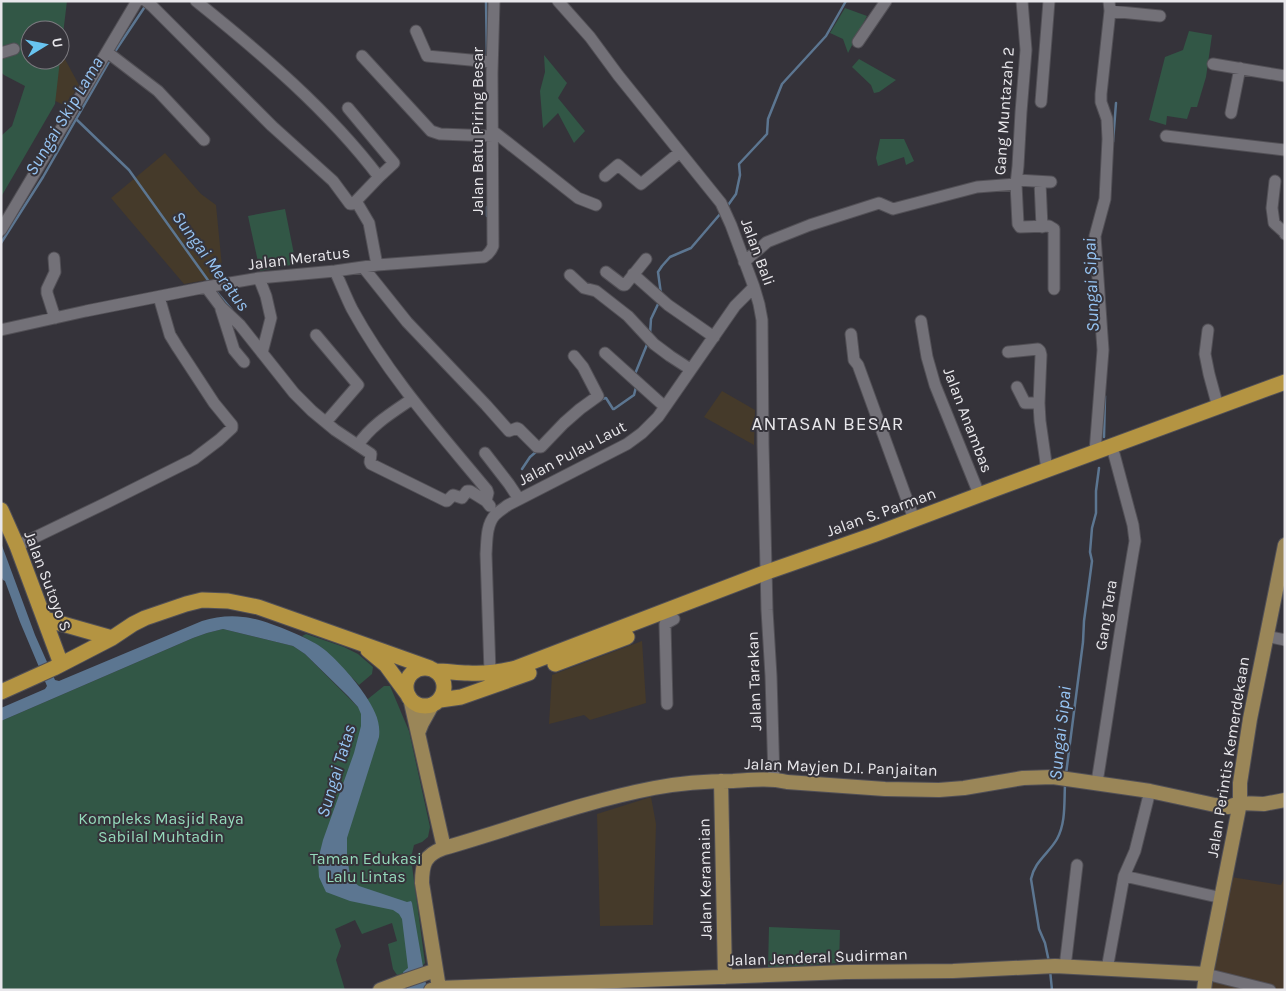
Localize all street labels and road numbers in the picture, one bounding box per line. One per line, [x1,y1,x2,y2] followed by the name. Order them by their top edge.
[990,46,1018,176] street label: Gang Muntazah 2
[468,47,487,215] street label: Jalan Batu Piring Besar
[737,216,779,288] street label: Jalan Bali
[247,242,351,274] street label: Jalan Meratus
[939,365,997,475] street label: Jalan Anambas
[515,417,629,489] street label: Jalan Pulau Laut
[824,483,938,541] street label: Jalan S. Parman
[20,528,76,634] street label: Jalan Sutoyo S
[1091,578,1121,652] street label: Gang Tera
[743,631,765,731] street label: Jalan Tarakan
[1203,655,1253,859] street label: Jalan Perintis Kemerdekaan
[744,754,938,780] street label: Jalan Mayjen D.I. Panjaitan
[694,818,716,940] street label: Jalan Keramaian
[728,944,908,970] street label: Jalan Jenderal Sudirman

